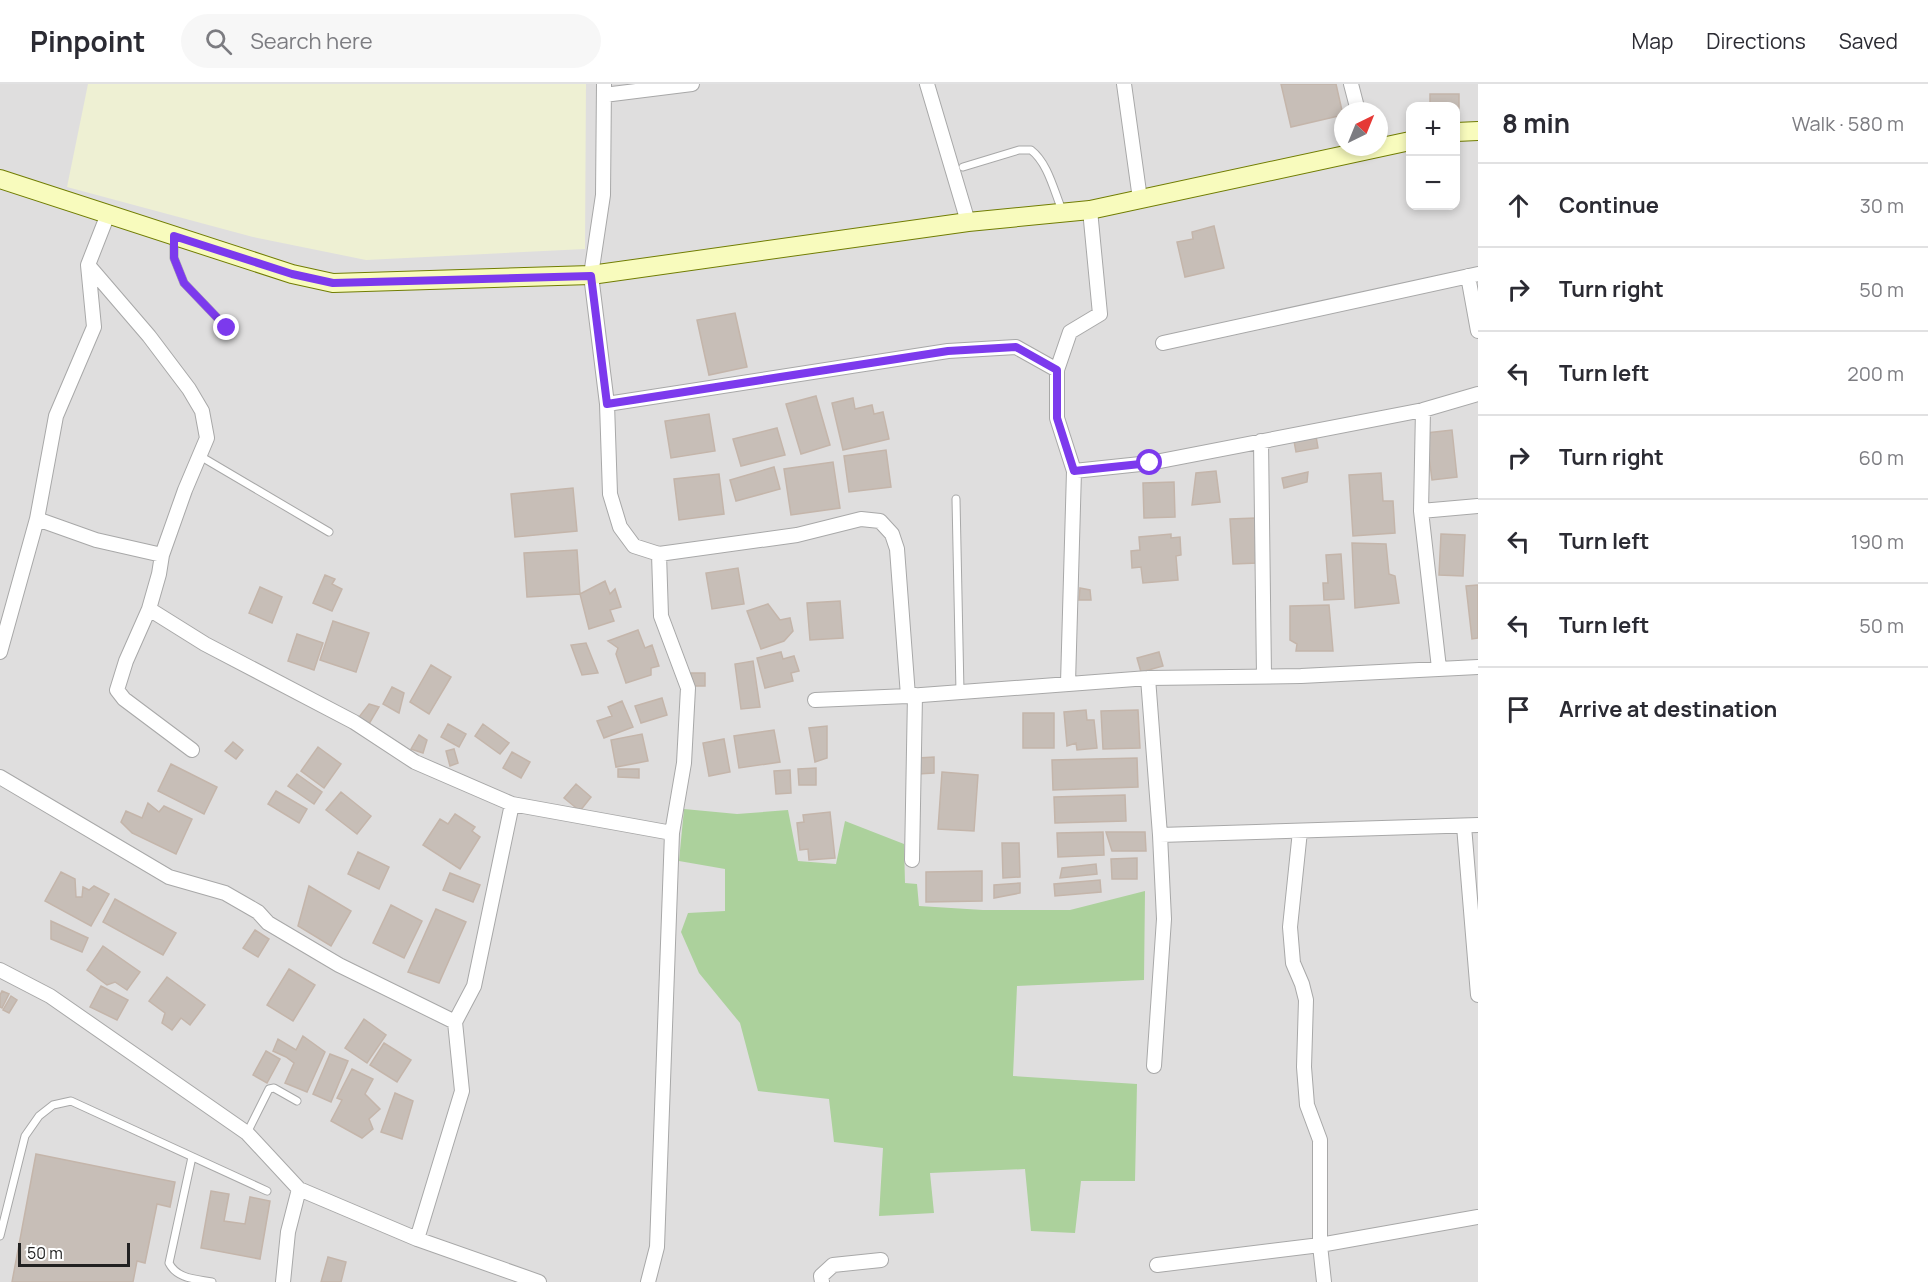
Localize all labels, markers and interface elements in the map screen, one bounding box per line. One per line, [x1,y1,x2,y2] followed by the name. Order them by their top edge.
[181,14,601,68] search box
[30,22,145,60] text: Pinpoint
[202,25,235,58] icon: search
[250,26,373,56] text: Search here
[1632,27,1673,55] text: Map
[1706,27,1806,55] text: Directions
[1839,27,1898,55] text: Saved
[1334,102,1388,156] north arrow
[1406,102,1460,210] map controls
[1406,102,1460,156] button: +
[1502,105,1570,141] text: 8 min
[1792,110,1904,137] text: Walk · 580 m
[1406,156,1460,210] button: −
[1502,189,1535,222] icon: ahead
[1559,190,1659,220] text: Continue
[1860,192,1904,219] text: 30 m
[1502,273,1535,306] icon: right
[1559,274,1664,304] text: Turn right
[1859,276,1904,303] text: 50 m
[213,314,239,340] route end
[1502,357,1535,390] icon: left
[1559,358,1649,388] text: Turn left
[1847,360,1904,387] text: 200 m
[1502,441,1535,474] icon: right
[1559,442,1664,472] text: Turn right
[1858,444,1904,471] text: 60 m
[1136,449,1162,475] route start
[1502,525,1535,558] icon: left
[1559,526,1649,556] text: Turn left
[1851,528,1904,555] text: 190 m
[1502,609,1535,642] icon: left
[1559,610,1649,640] text: Turn left
[1859,612,1904,639] text: 50 m
[1502,693,1535,726] icon: arrive
[1559,694,1777,724] text: Arrive at destination
[18,1240,130,1268] scale bar
[27,1242,63,1264] text: 50 m

